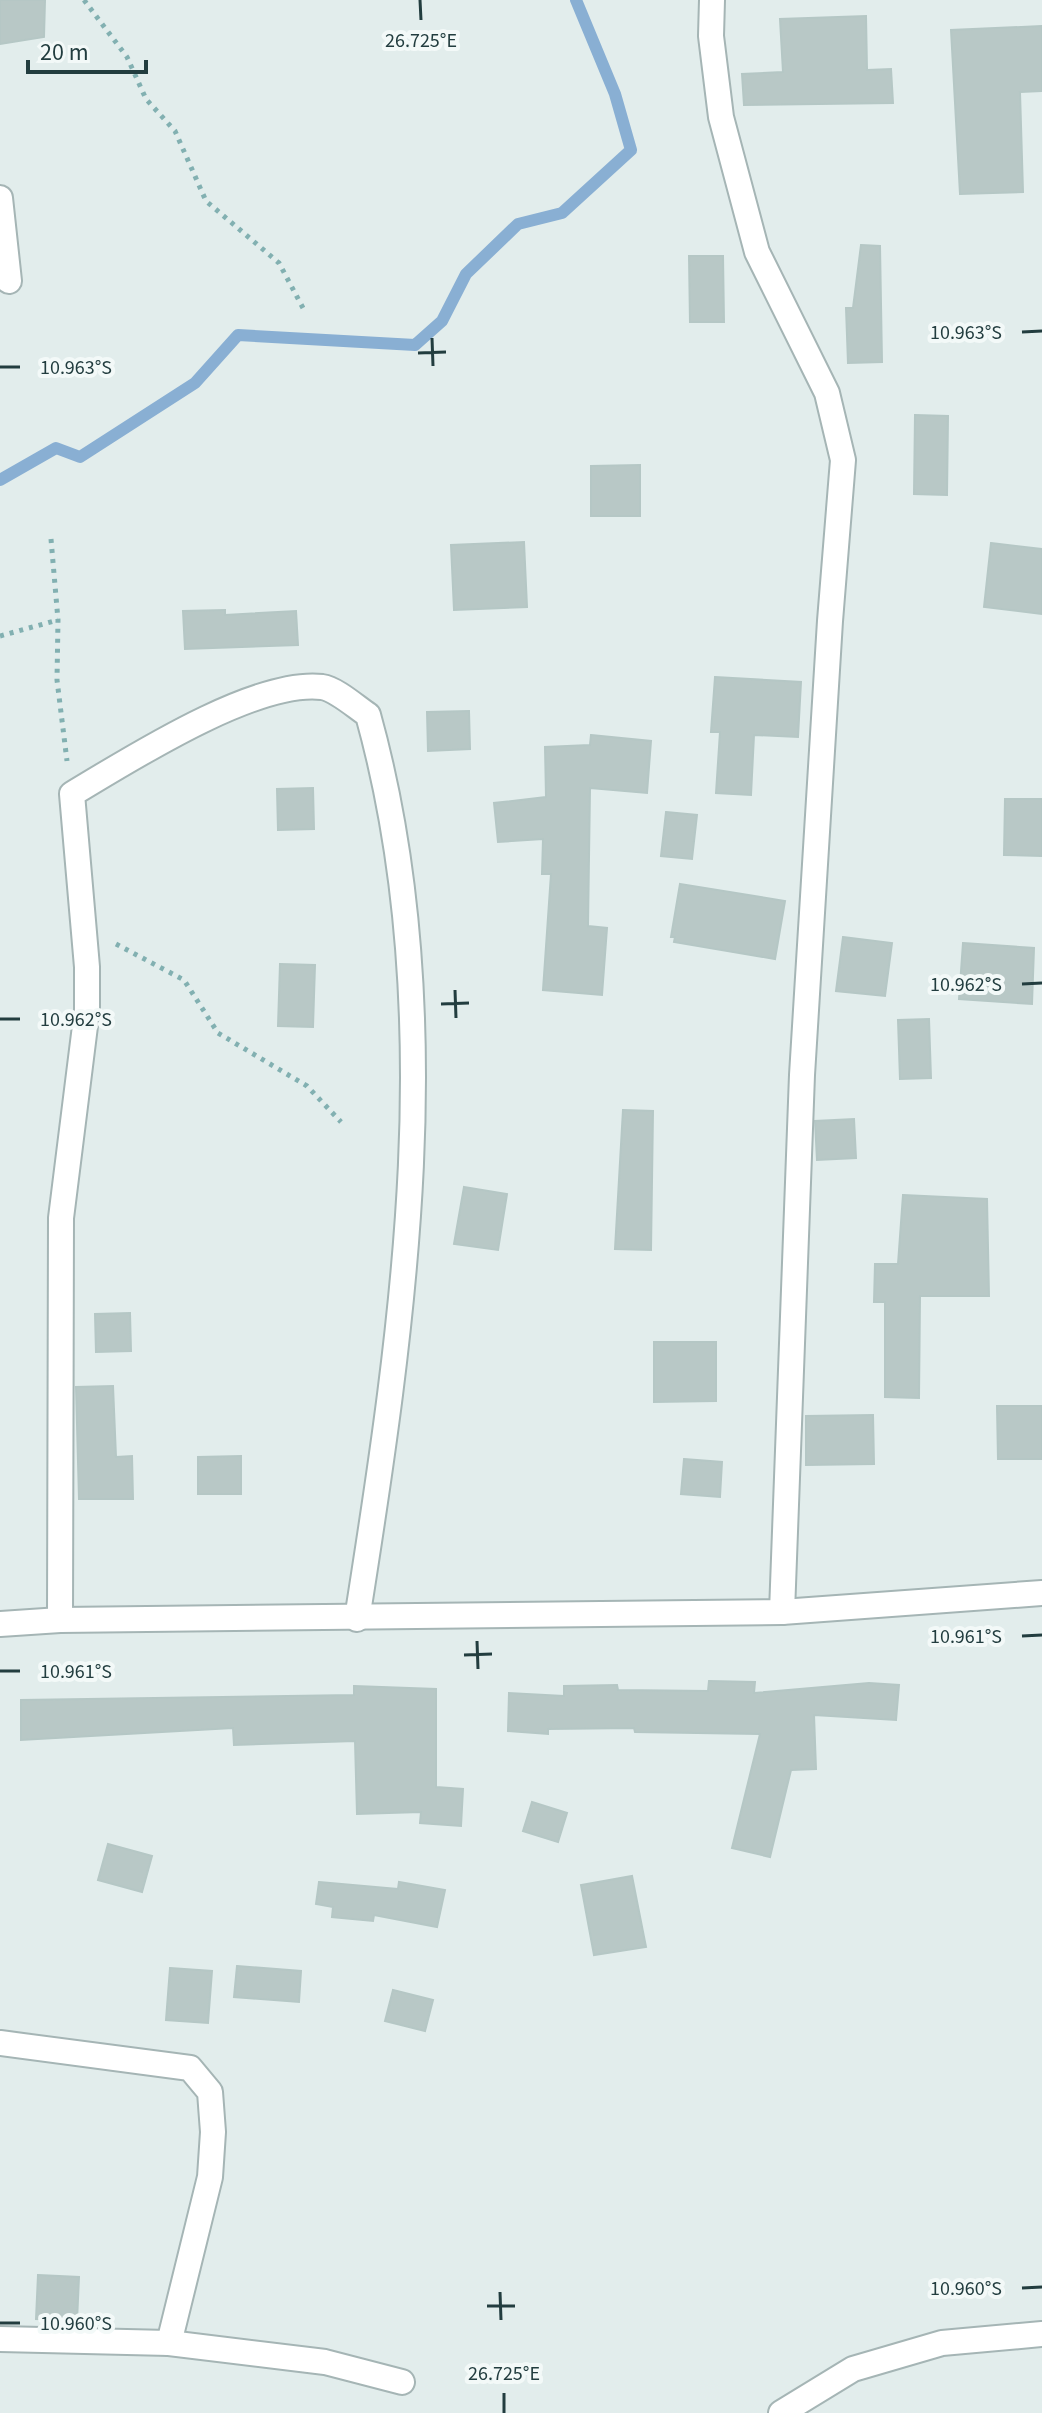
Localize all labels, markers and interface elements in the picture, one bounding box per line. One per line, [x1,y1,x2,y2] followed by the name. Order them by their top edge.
[28,24,146,74] scale bar
[385,27,457,55] text: 26.725°E
[40,35,89,70] text: 20 m
[930,319,1002,347] text: 10.963°S
[40,354,112,382] text: 10.963°S
[930,971,1002,999] text: 10.962°S
[40,1006,112,1034] text: 10.962°S
[930,1623,1002,1651] text: 10.961°S
[40,1658,112,1686] text: 10.961°S
[930,2275,1002,2303] text: 10.960°S
[40,2310,112,2338] text: 10.960°S
[468,2360,540,2388] text: 26.725°E

